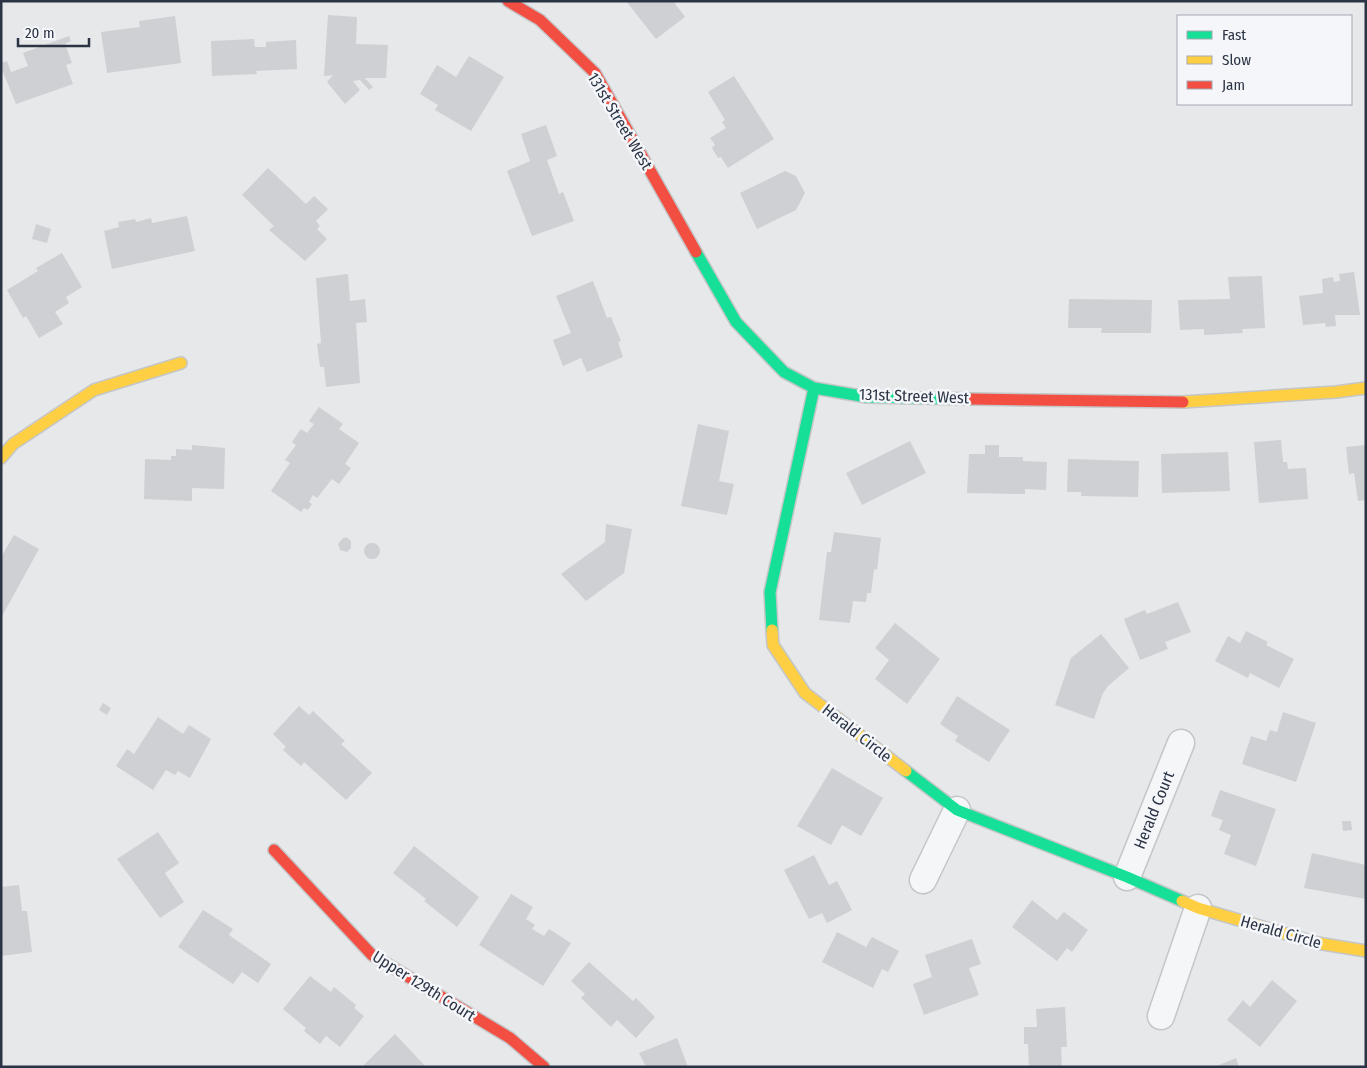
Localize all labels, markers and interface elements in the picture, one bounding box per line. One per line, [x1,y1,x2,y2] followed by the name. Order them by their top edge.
[18,15,89,47] scale bar
[1177,15,1352,105] legend
[25,24,55,42] text: 20 m
[1222,26,1246,44] text: Fast
[1222,51,1251,69] text: Slow
[584,69,657,174] street label: 131st Street West
[1222,76,1245,94] text: Jam
[859,385,970,407] street label: 131st Street West
[818,700,896,766] street label: Herald Circle
[1130,768,1179,852] street label: Herald Court
[1238,911,1324,953] street label: Herald Circle
[369,947,479,1026] street label: Upper 129th Court

